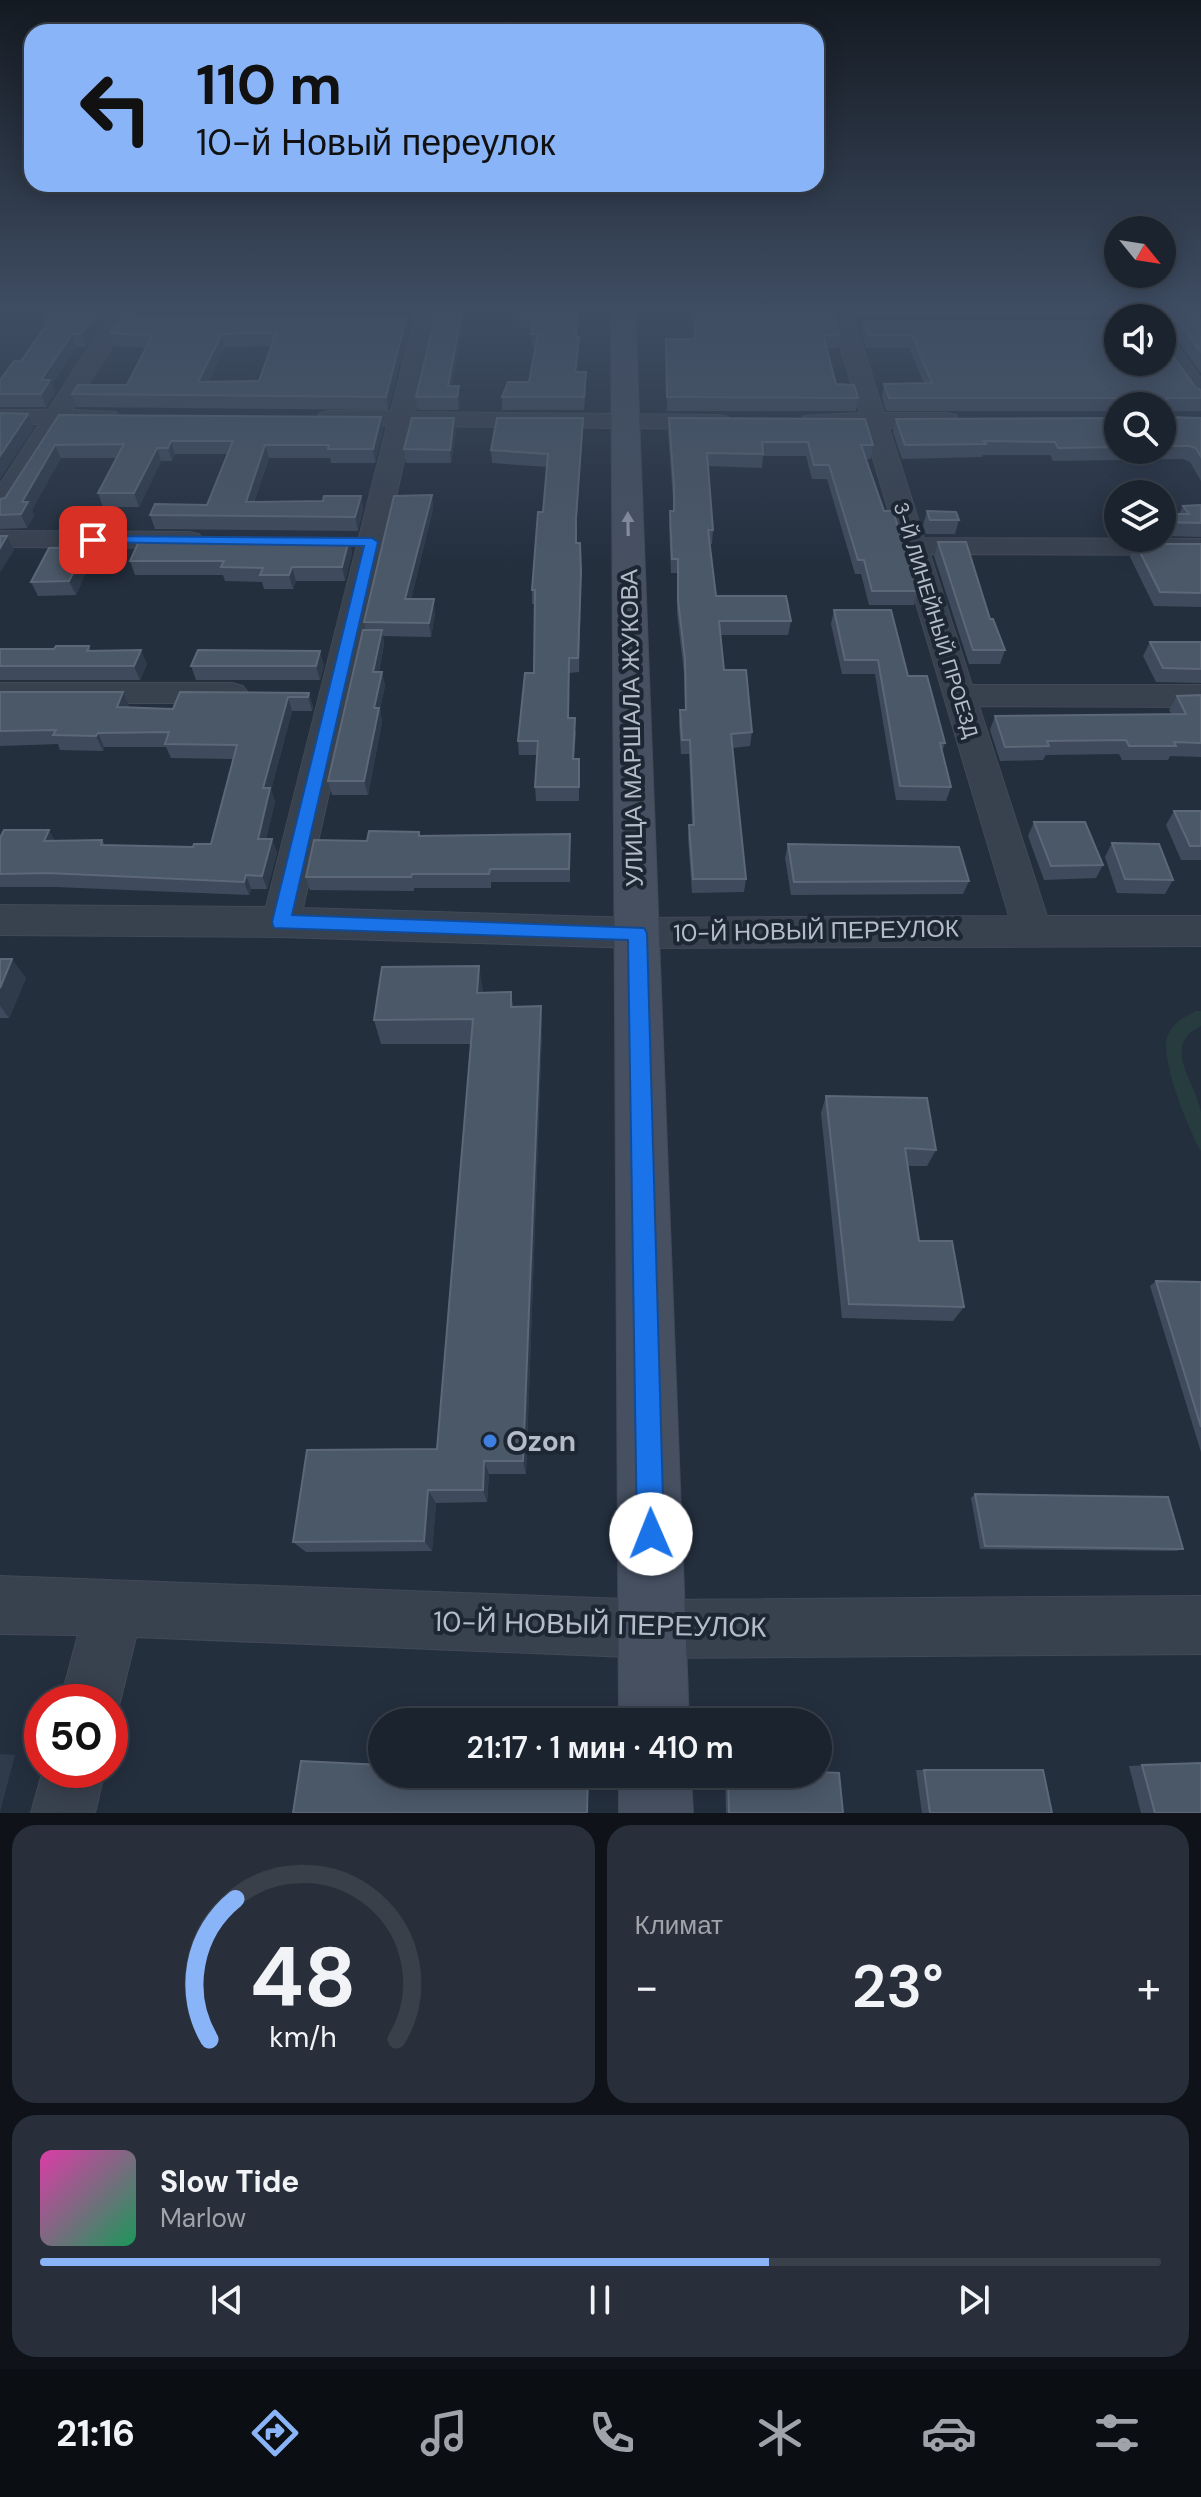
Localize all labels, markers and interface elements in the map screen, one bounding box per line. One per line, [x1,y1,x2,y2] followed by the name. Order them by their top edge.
[196,48,342,121] text: 110 m
[64,56,168,160] icon: left
[196,119,555,166] text: 10-й Новый переулок
[1104,216,1176,288] north arrow
[1104,216,1176,552] map controls
[1104,304,1176,376] button: sound
[1104,392,1176,464] button: search
[1104,480,1176,552] button: layers
[888,499,984,741] street label: 3-Й ЛИНЕЙНЫЙ ПРОЕЗД
[59,506,127,574] pin
[621,511,634,536] one-way arrow
[71,518,115,562] icon: arrive
[613,569,650,887] street label: УЛИЦА МАРШАЛА ЖУКОВА
[673,913,959,948] street label: 10-Й НОВЫЙ ПЕРЕУЛОК
[506,1423,576,1460] place label: Ozon
[481,1432,499,1450] marker: Ozon
[609,1492,693,1576] position arrow
[433,1603,768,1646] street label: 10-Й НОВЫЙ ПЕРЕУЛОК
[24,1684,128,1788] speed limit sign: 50
[466,1728,734,1767] text: 21:17 · 1 мин · 410 m
[635,1908,723,1942] text: Климат
[250,1923,357,2032] text: 48
[852,1947,944,2026] text: 23°
[635,1958,659,2016] text: −
[1137,1958,1161,2016] text: +
[269,2019,337,2056] text: km/h
[160,2162,299,2201] text: Slow Tide
[160,2201,246,2235] text: Marlow
[205,2278,249,2322] icon: previous
[578,2278,622,2322] icon: pause
[952,2278,996,2322] icon: next
[247,2405,303,2461] icon: directions
[416,2405,472,2461] icon: music
[584,2405,640,2461] icon: phone
[752,2405,808,2461] icon: climate
[921,2405,977,2461] icon: car
[1089,2405,1145,2461] icon: filters
[56,2410,135,2457] text: 21:16

